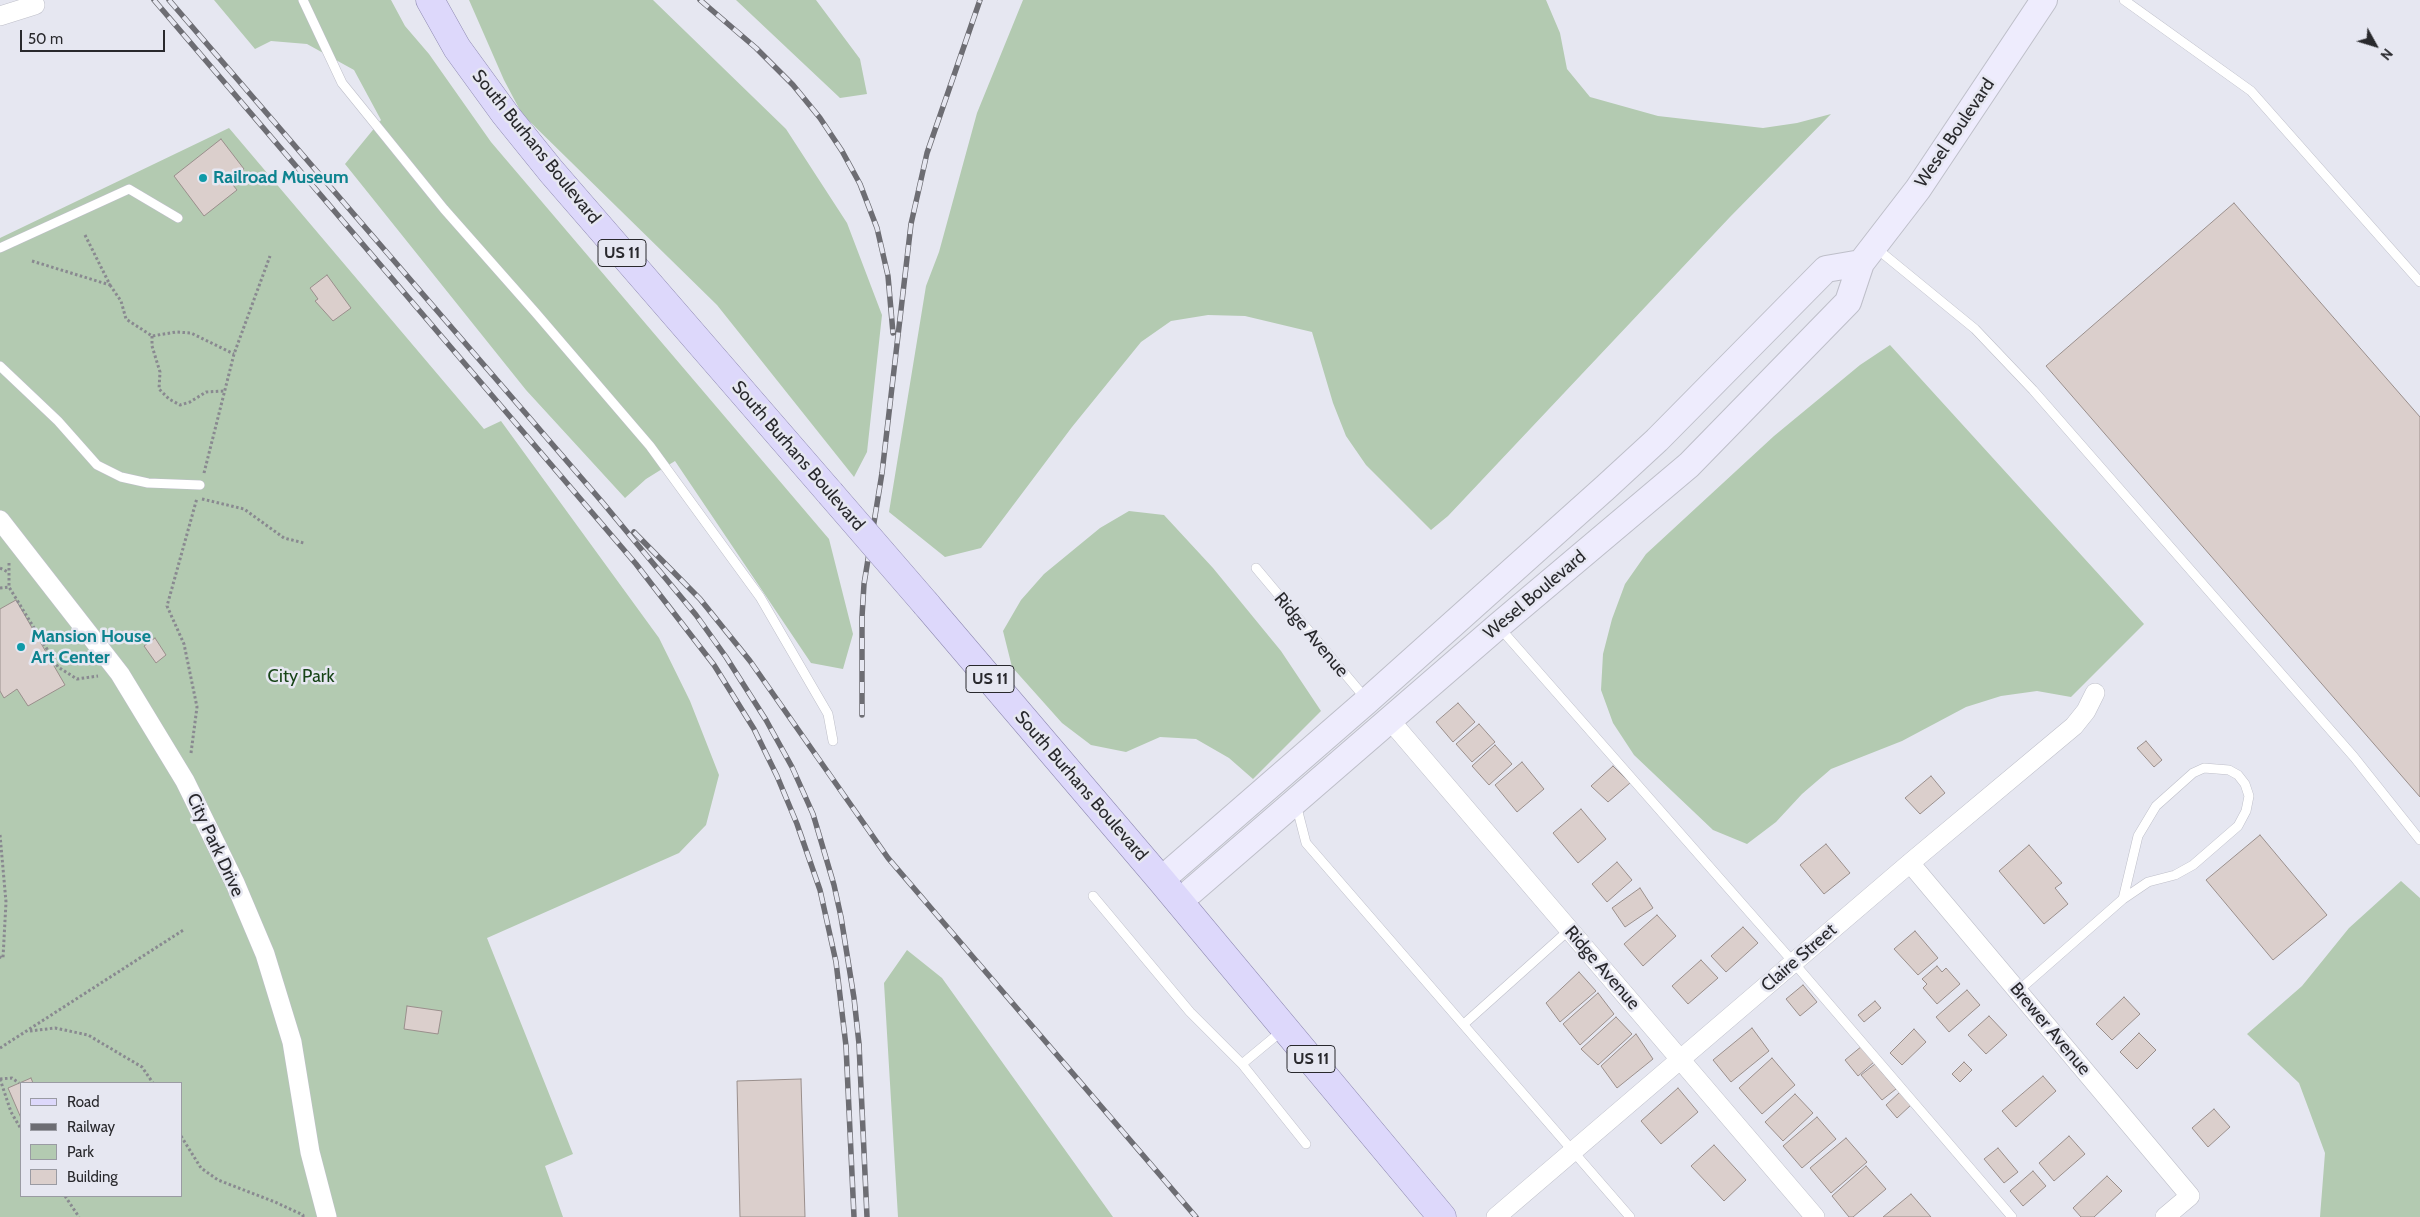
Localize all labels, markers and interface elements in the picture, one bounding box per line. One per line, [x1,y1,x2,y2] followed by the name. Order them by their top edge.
[22,20,168,52] scale bar
[2350,20,2400,70] north arrow
[28,30,63,48] text: 50 m
[2377,45,2397,64] text: N
[467,66,605,228] street label: South Burhans Boulevard
[1911,74,1999,192] street label: Wesel Boulevard
[213,167,349,189] place label: Railroad Museum
[197,172,209,184] marker: Railroad Museum
[598,240,646,266] road number: US 11
[727,377,869,535] street label: South Burhans Boulevard
[1480,546,1590,644] street label: Wesel Boulevard
[1269,588,1353,682] street label: Ridge Avenue
[31,626,151,669] place label: Mansion House Art Center
[15,641,27,653] marker: Mansion House Art Center
[267,666,335,688] park label: City Park
[966,666,1014,692] road number: US 11
[1010,707,1152,865] street label: South Burhans Boulevard
[182,790,248,900] street label: City Park Drive
[1757,919,1841,997] street label: Claire Street
[1560,922,1644,1014] street label: Ridge Avenue
[2005,978,2095,1080] street label: Brewer Avenue
[1287,1046,1335,1072] road number: US 11
[20,1082,182,1197] legend
[67,1093,100,1111] text: Road
[67,1118,115,1136] text: Railway
[67,1143,94,1161] text: Park
[67,1168,118,1186] text: Building

